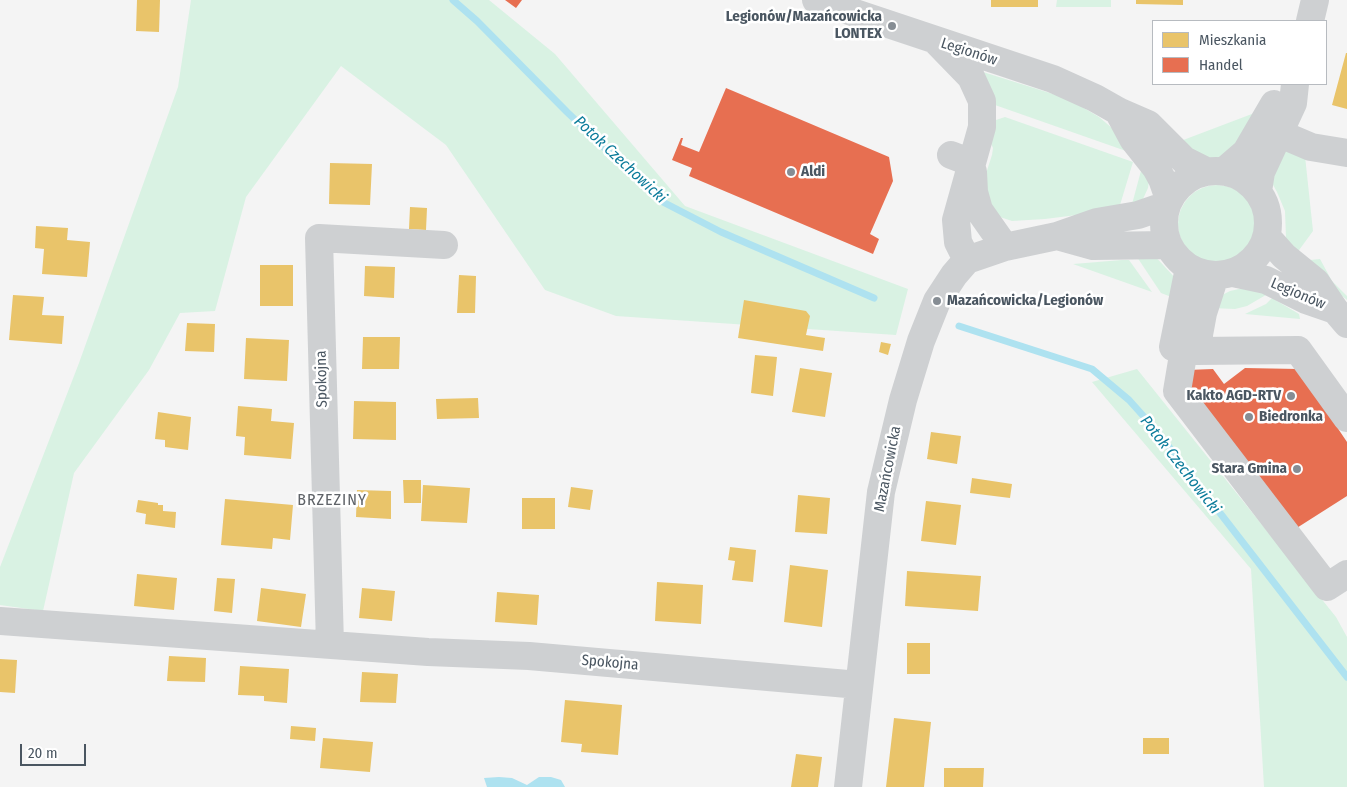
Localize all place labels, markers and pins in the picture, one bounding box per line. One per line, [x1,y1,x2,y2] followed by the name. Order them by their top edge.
[726,8,882,43] place label: Legionów/Mazańcowicka LONTEX
[886,20,898,32] marker: Legionów/Mazańcowicka LONTEX
[801,163,825,181] place label: Aldi
[785,166,797,178] marker: Aldi
[947,292,1103,310] place label: Mazańcowicka/Legionów
[931,295,943,307] marker: Mazańcowicka/Legionów
[1186,387,1281,405] place label: Kakto AGD-RTV
[1285,390,1297,402] marker: Kakto AGD-RTV
[1259,408,1323,426] place label: Biedronka
[1243,411,1255,423] marker: Biedronka
[1212,460,1287,478] place label: Stara Gmina
[1291,463,1303,475] marker: Stara Gmina

